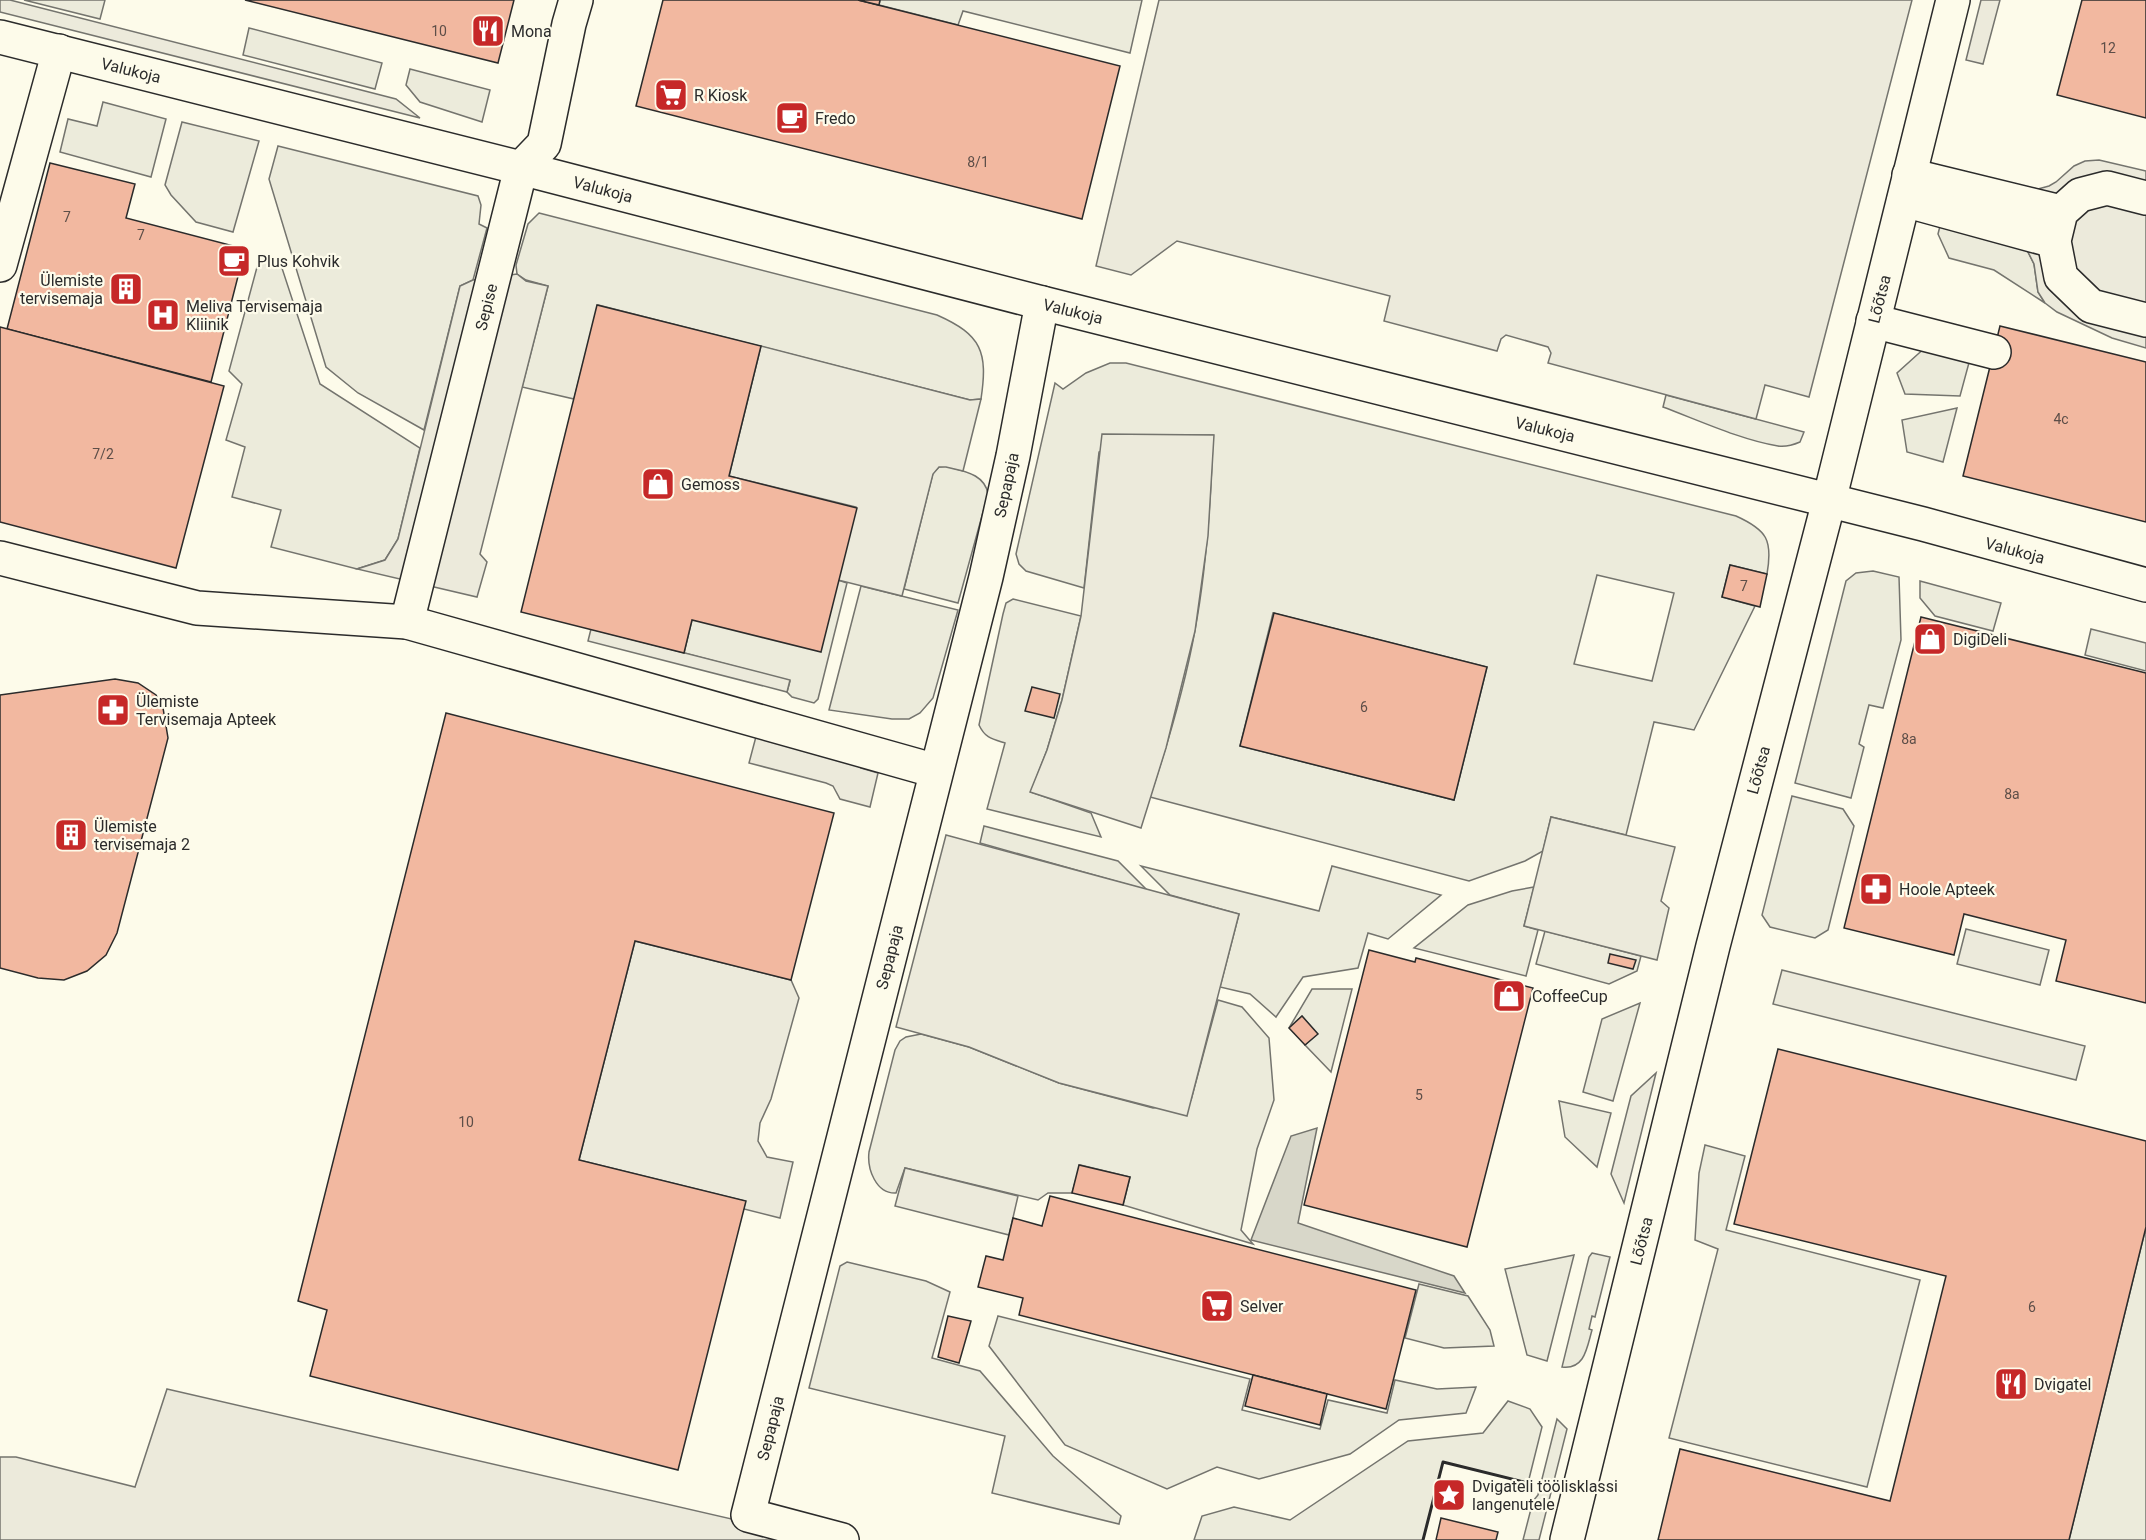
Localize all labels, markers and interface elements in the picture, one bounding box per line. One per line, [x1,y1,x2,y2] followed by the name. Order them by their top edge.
[470,13,506,49] restaurant icon: Mona
[511,22,552,41] place label: Mona
[431,23,447,39] house number: 10
[2100,40,2116,56] house number: 12
[99,54,163,87] street label: Valukoja
[653,77,689,113] supermarket icon: R Kiosk
[694,86,748,105] place label: R Kiosk
[774,100,810,136] cafe icon: Fredo
[815,109,856,128] place label: Fredo
[967,154,989,170] house number: 8/1
[571,172,635,207] street label: Valukoja
[63,209,71,225] house number: 7
[137,227,145,243] house number: 7
[216,243,252,279] cafe icon: Plus Kohvik
[257,252,340,271] place label: Plus Kohvik
[20,271,103,308] place label: Ülemiste tervisemaja
[108,271,144,307] building icon: Ülemiste tervisemaja
[1864,273,1895,325] street label: Lõõtsa
[472,282,501,333] street label: Sepise
[1041,295,1105,328] street label: Valukoja
[145,297,181,333] hospital icon: Meliva Tervisemaja Kliinik
[186,297,323,334] place label: Meliva Tervisemaja Kliinik
[2053,411,2069,427] house number: 4c
[1513,413,1577,446] street label: Valukoja
[92,446,114,462] house number: 7/2
[990,451,1023,519] street label: Sepapaja
[640,466,676,502] shop icon: Gemoss
[681,475,740,494] place label: Gemoss
[1983,533,2047,568] street label: Valukoja
[1740,578,1748,594] house number: 7
[1912,621,1948,657] shop icon: DigiDeli
[1953,630,2007,649] place label: DigiDeli
[95,692,131,728] pharmacy icon: Ülemiste Tervisemaja Apteek
[136,692,277,729] place label: Ülemiste Tervisemaja Apteek
[1360,699,1368,715] house number: 6
[1901,731,1917,747] house number: 8a
[1743,744,1774,796] street label: Lõõtsa
[2004,786,2020,802] house number: 8a
[53,817,89,853] building icon: Ülemiste tervisemaja 2
[94,817,190,854] place label: Ülemiste tervisemaja 2
[1858,871,1894,907] pharmacy icon: Hoole Apteek
[1899,880,1996,899] place label: Hoole Apteek
[872,923,907,991] street label: Sepapaja
[1491,978,1527,1014] shop icon: CoffeeCup
[1532,987,1608,1006] place label: CoffeeCup
[1415,1087,1423,1103] house number: 5
[458,1114,474,1130] house number: 10
[1626,1215,1657,1267] street label: Lõõtsa
[1199,1288,1235,1324] supermarket icon: Selver
[1240,1297,1284,1316] place label: Selver
[2028,1299,2036,1315] house number: 6
[1993,1366,2029,1402] restaurant icon: Dvigatel
[2034,1375,2091,1394] place label: Dvigatel
[753,1394,788,1462] street label: Sepapaja
[1431,1477,1467,1513] place icon: Dvigateli töölisklassi langenutele
[1472,1477,1618,1514] place label: Dvigateli töölisklassi langenutele

